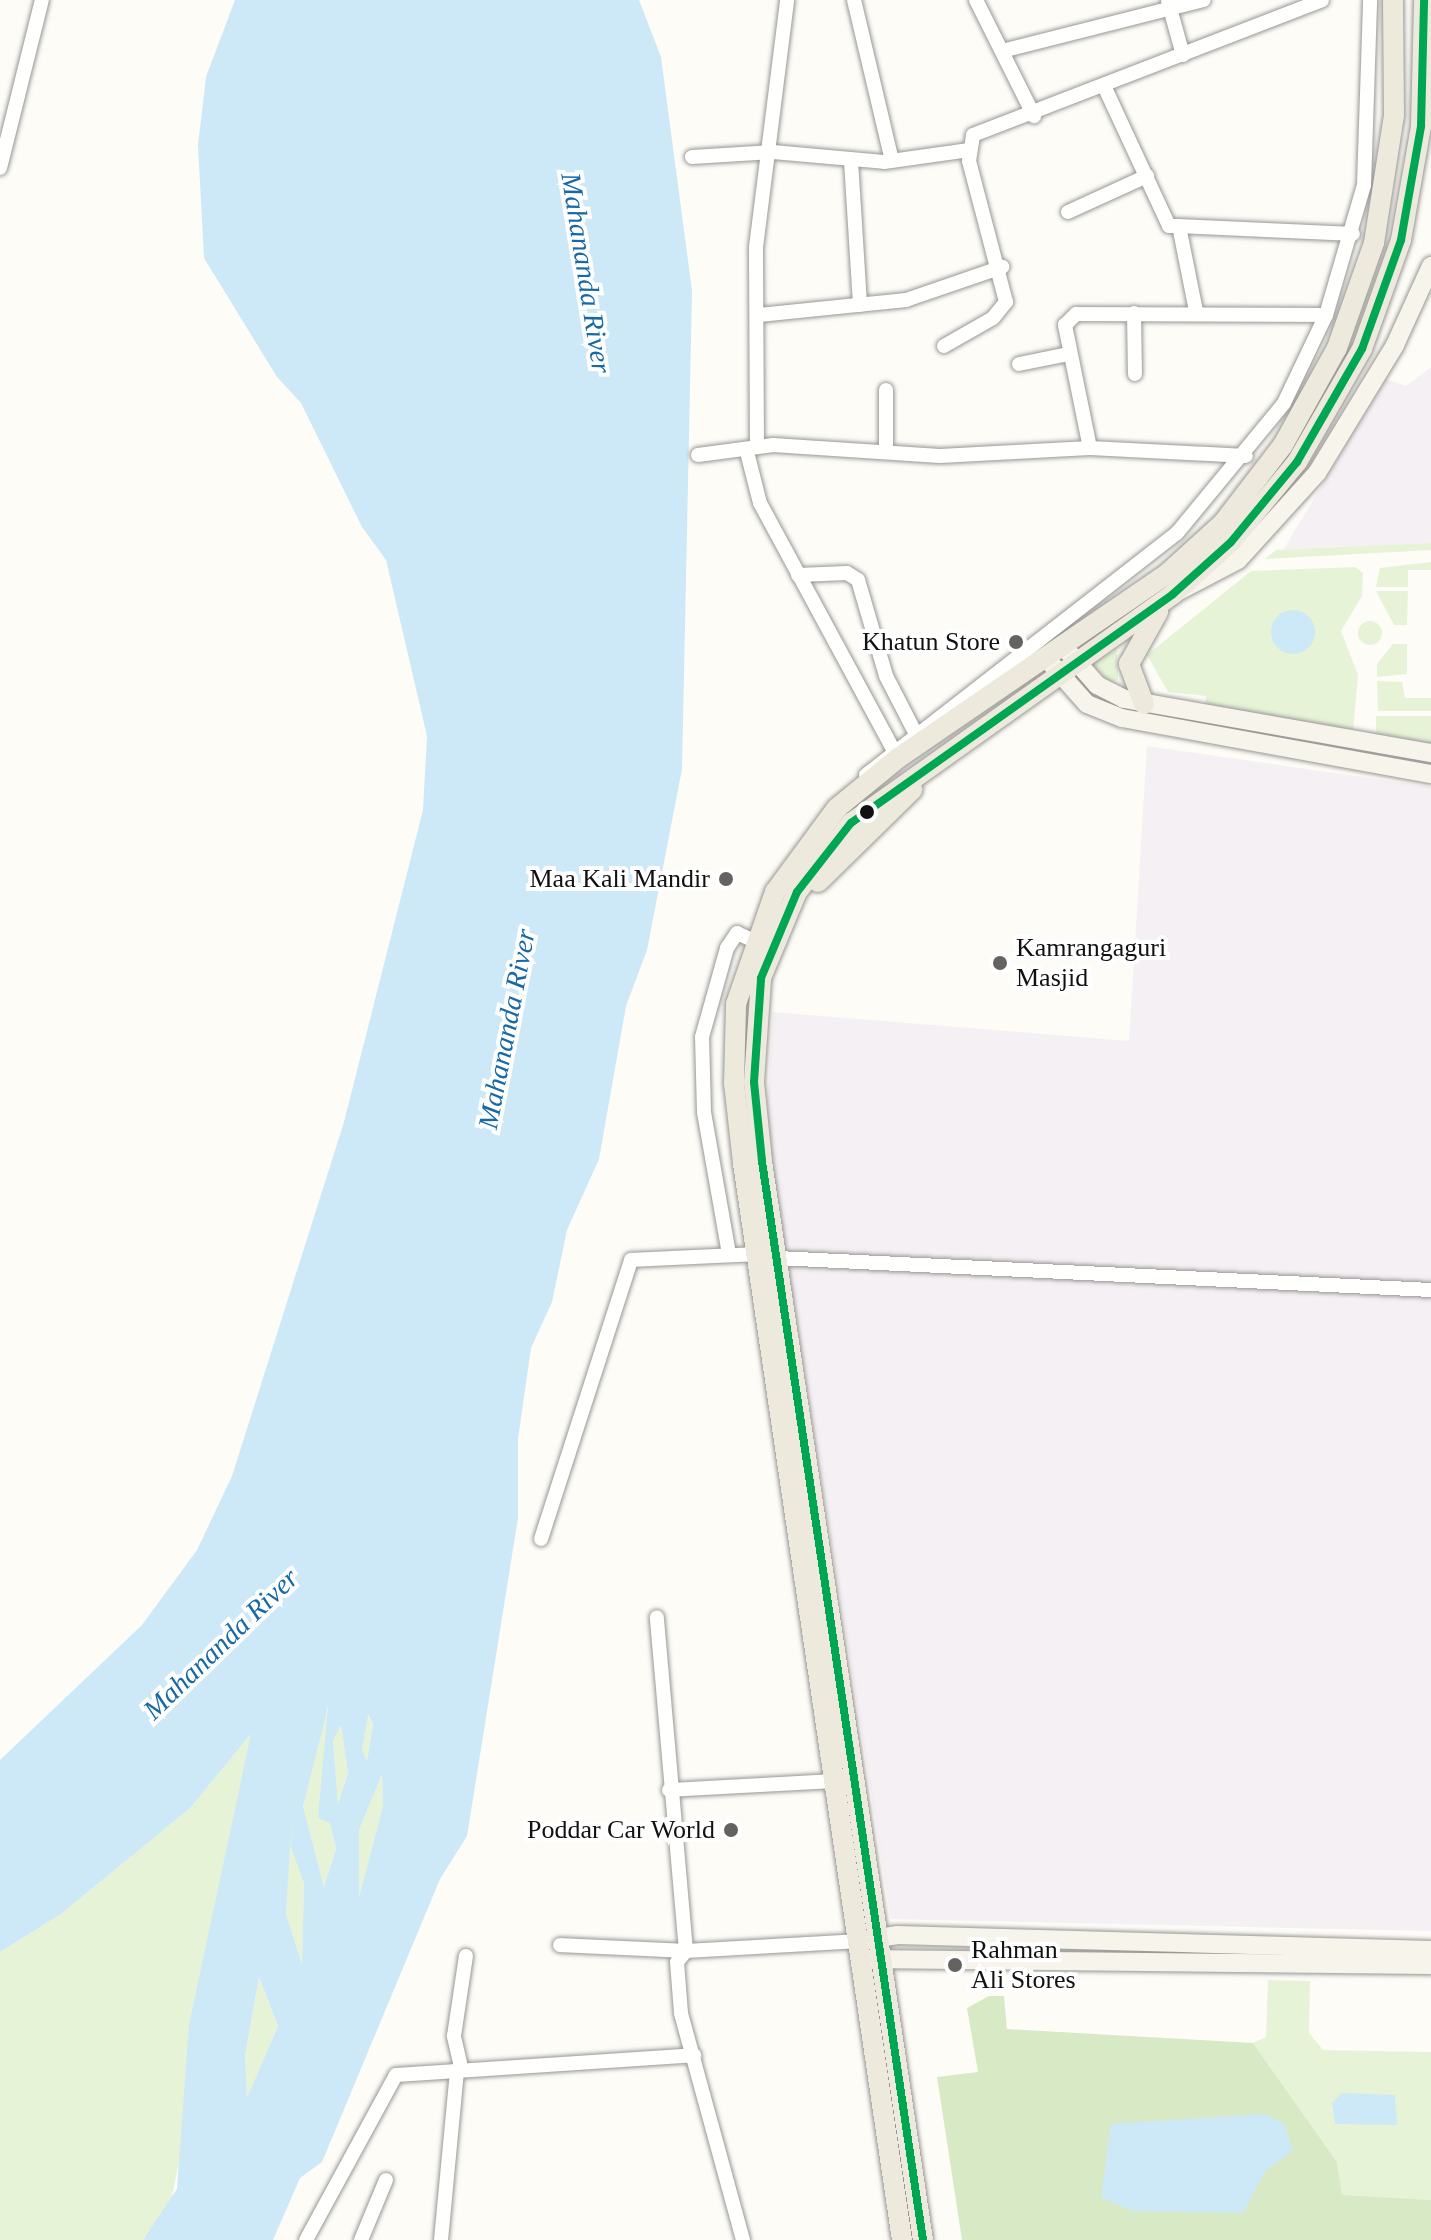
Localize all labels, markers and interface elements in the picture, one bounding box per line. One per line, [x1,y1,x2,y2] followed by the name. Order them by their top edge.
[554,170,618,376] water label: Mahananda River
[862,626,1000,658] place label: Khatun Store
[1007,633,1025,651] marker: Khatun Store
[859,804,875,820] unlabelled marker
[529,863,710,895] place label: Maa Kali Mandir
[717,870,735,888] marker: Maa Kali Mandir
[471,926,543,1132] water label: Mahananda River
[1016,932,1166,994] place label: Kamrangaguri Masjid
[991,954,1009,972] marker: Kamrangaguri Masjid
[136,1561,306,1727] water label: Mahananda River
[526,1814,715,1846] place label: Poddar Car World
[722,1821,740,1839] marker: Poddar Car World
[971,1934,1076,1996] place label: Rahman Ali Stores
[946,1956,964,1974] marker: Rahman Ali Stores

